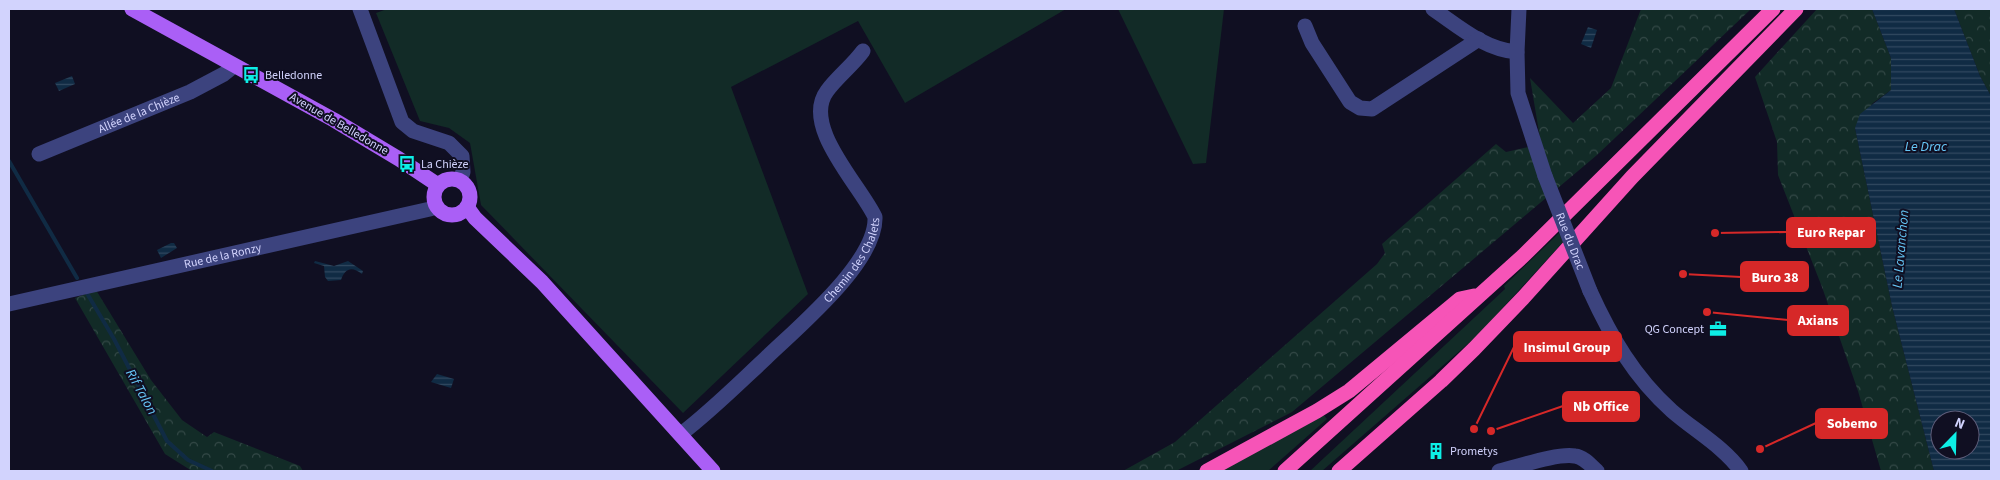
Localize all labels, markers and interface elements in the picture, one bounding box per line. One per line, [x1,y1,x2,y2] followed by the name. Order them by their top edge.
[241,65,261,85] bus stop icon: Belledonne
[265,67,322,84] place label: Belledonne
[96,89,182,137] street label: Allée de la Chièze
[286,89,392,159] street label: Avenue de Belledonne
[1905,137,1948,157] water label: Le Drac
[397,154,417,174] bus stop icon: La Chièze
[421,156,469,173] place label: La Chièze
[1888,209,1914,289] water label: Le Lavanchon
[1552,210,1590,273] street label: Rue du Drac
[819,217,884,307] street label: Chemin des Chalets
[1787,218,1875,247] callout: Euro Repar
[1797,223,1865,243] text: Euro Repar
[182,239,263,273] street label: Rue de la Ronzy
[1741,262,1808,291] callout: Buro 38
[1751,268,1799,288] text: Buro 38
[1788,306,1848,335] callout: Axians
[1797,311,1838,331] text: Axians
[1708,319,1728,339] office icon: QG Concept
[1645,321,1704,338] place label: QG Concept
[1514,332,1621,361] callout: Insimul Group
[1523,338,1611,358] text: Insimul Group
[120,366,162,418] water label: Rif Talon
[1563,392,1639,421] callout: Nb Office
[1573,397,1629,417] text: Nb Office
[1816,409,1887,438] callout: Sobemo
[1930,410,1980,460] north arrow
[1951,413,1968,435] text: N
[1827,414,1878,434] text: Sobemo
[1426,441,1446,461] building icon: Prometys
[1450,443,1498,460] place label: Prometys

